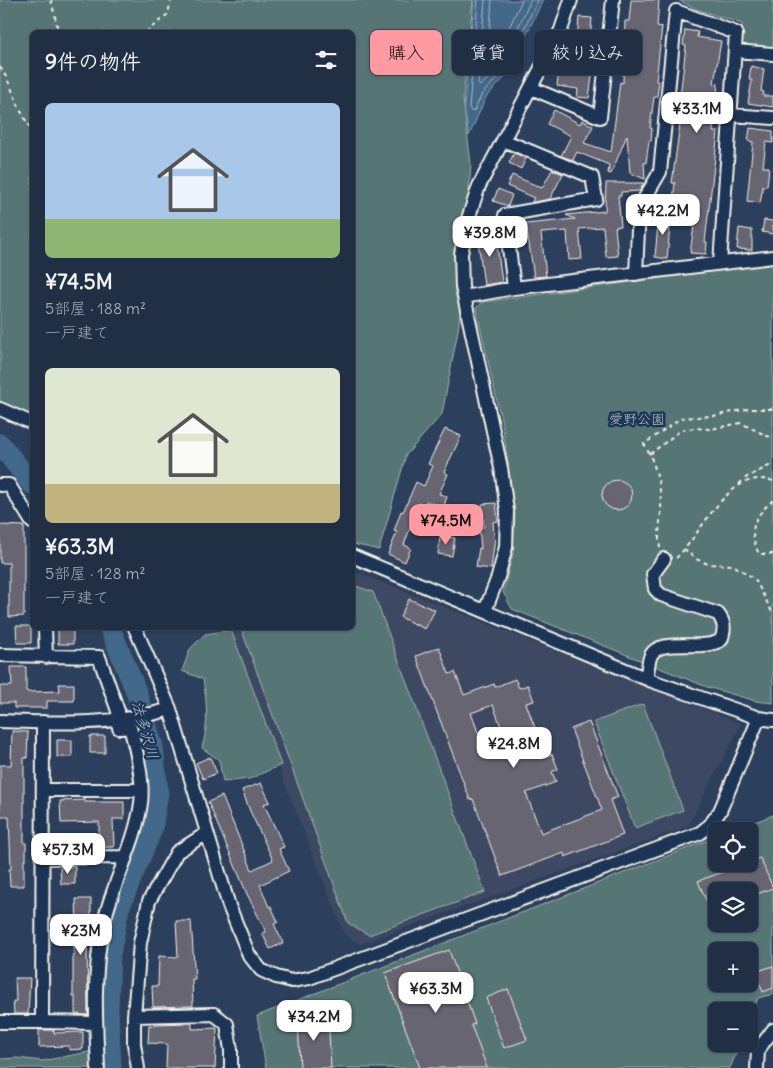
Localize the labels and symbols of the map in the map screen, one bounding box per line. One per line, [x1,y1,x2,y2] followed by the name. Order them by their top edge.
[656,92,738,134] pin: ¥33.1M
[622,194,704,236] pin: ¥42.2M
[449,216,531,258] pin: ¥39.8M
[609,410,665,428] park label: 愛野公園
[405,504,487,546] pin: ¥74.5M
[128,698,163,761] water label: 法多沢川
[473,726,555,769] pin: ¥24.8M
[27,832,109,875] pin: ¥57.3M
[51,914,111,956] pin: ¥23M
[395,972,477,1014] pin: ¥63.3M
[273,1000,355,1042] pin: ¥34.2M

